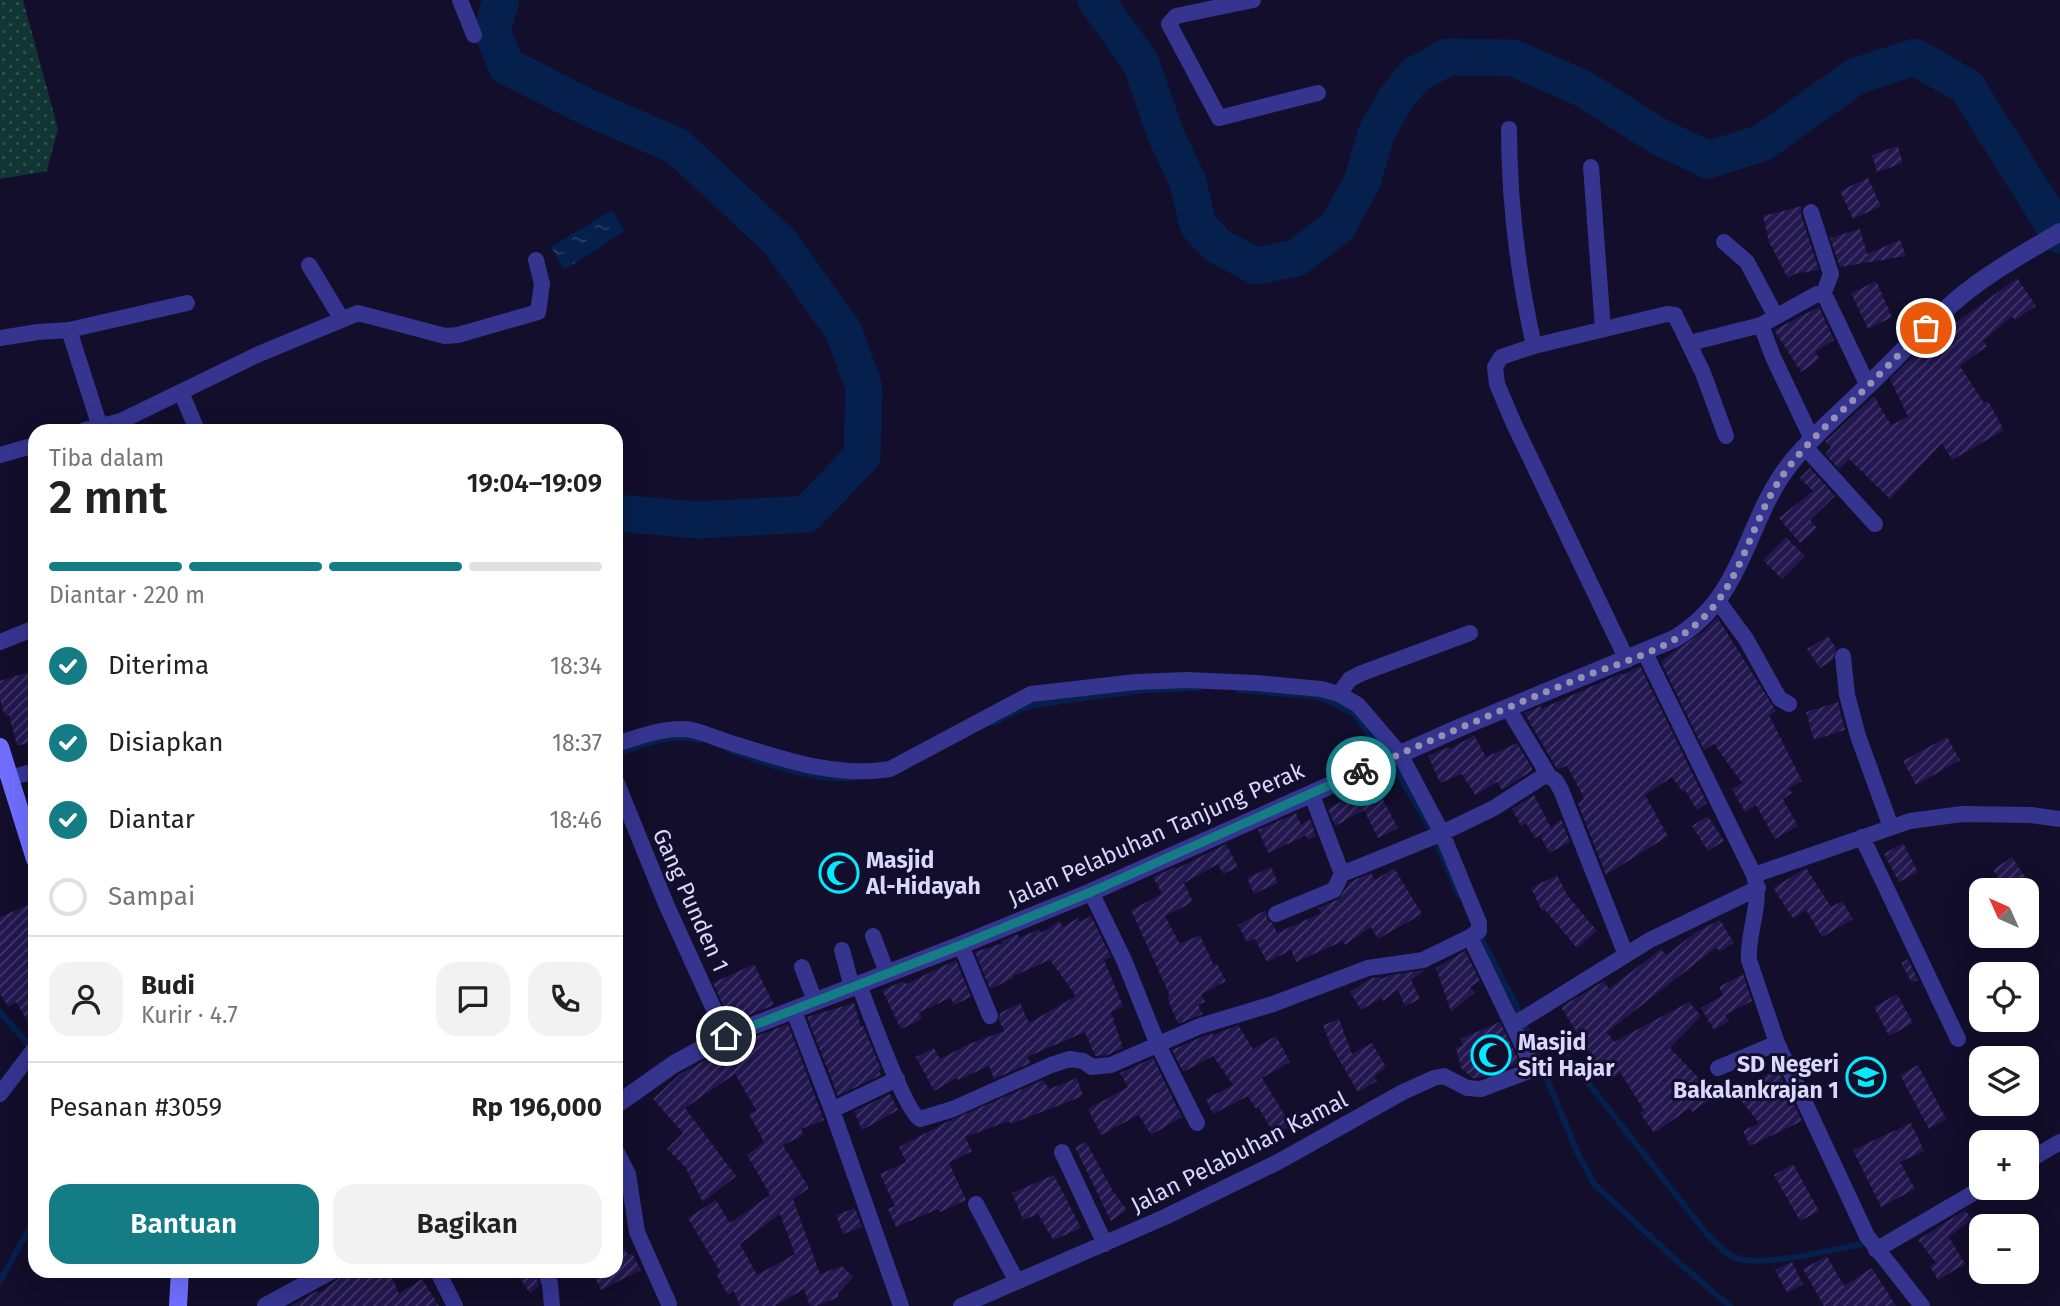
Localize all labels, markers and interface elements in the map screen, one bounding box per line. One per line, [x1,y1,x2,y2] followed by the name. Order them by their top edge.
[1896,298,1956,358] pin
[1907,309,1945,347] icon: bag
[49,444,164,472] text: Tiba dalam
[467,468,602,499] text: 19:04–19:09
[49,470,167,525] text: 2 mnt
[49,581,205,609] text: Diantar · 220 m
[49,647,87,685] icon: check
[108,650,209,681] text: Diterima
[550,652,602,680] text: 18:34
[49,724,87,762] icon: check
[108,727,223,758] text: Disiapkan
[552,729,602,757] text: 18:37
[1326,736,1396,806] courier
[1342,752,1380,790] icon: bike
[1004,756,1308,912] street label: Jalan Pelabuhan Tanjung Perak
[49,801,87,839] icon: check
[108,804,195,835] text: Diantar
[549,806,602,834] text: 18:46
[647,824,735,976] street label: Gang Punden 1
[865,846,981,900] place label: Masjid Al-Hidayah
[818,852,860,894] mosque icon: Masjid Al-Hidayah
[1969,878,2039,948] north arrow
[1969,878,2039,1284] map controls
[108,881,195,912] text: Sampai
[49,962,123,1036] button: person
[436,962,510,1036] button: chat
[528,962,602,1036] button: phone
[1969,962,2039,1032] button: locate
[141,970,195,1001] text: Budi
[141,1001,238,1029] text: Kurir · 4.7
[696,1006,756,1066] pin
[707,1017,745,1055] icon: home
[1518,1028,1615,1082] place label: Masjid Siti Hajar
[1470,1034,1512,1076] mosque icon: Masjid Siti Hajar
[1969,1046,2039,1116] button: layers
[1673,1050,1839,1104] place label: SD Negeri Bakalankrajan 1
[1845,1056,1887,1098] school or university icon: SD Negeri Bakalankrajan 1
[1126,1085,1352,1219] street label: Jalan Pelabuhan Kamal
[49,1092,222,1123] text: Pesanan #3059
[471,1092,602,1123] text: Rp 196,000
[1969,1130,2039,1200] button: +
[49,1184,319,1264] button: Bantuan
[333,1184,602,1264] button: Bagikan
[1969,1214,2039,1284] button: −

